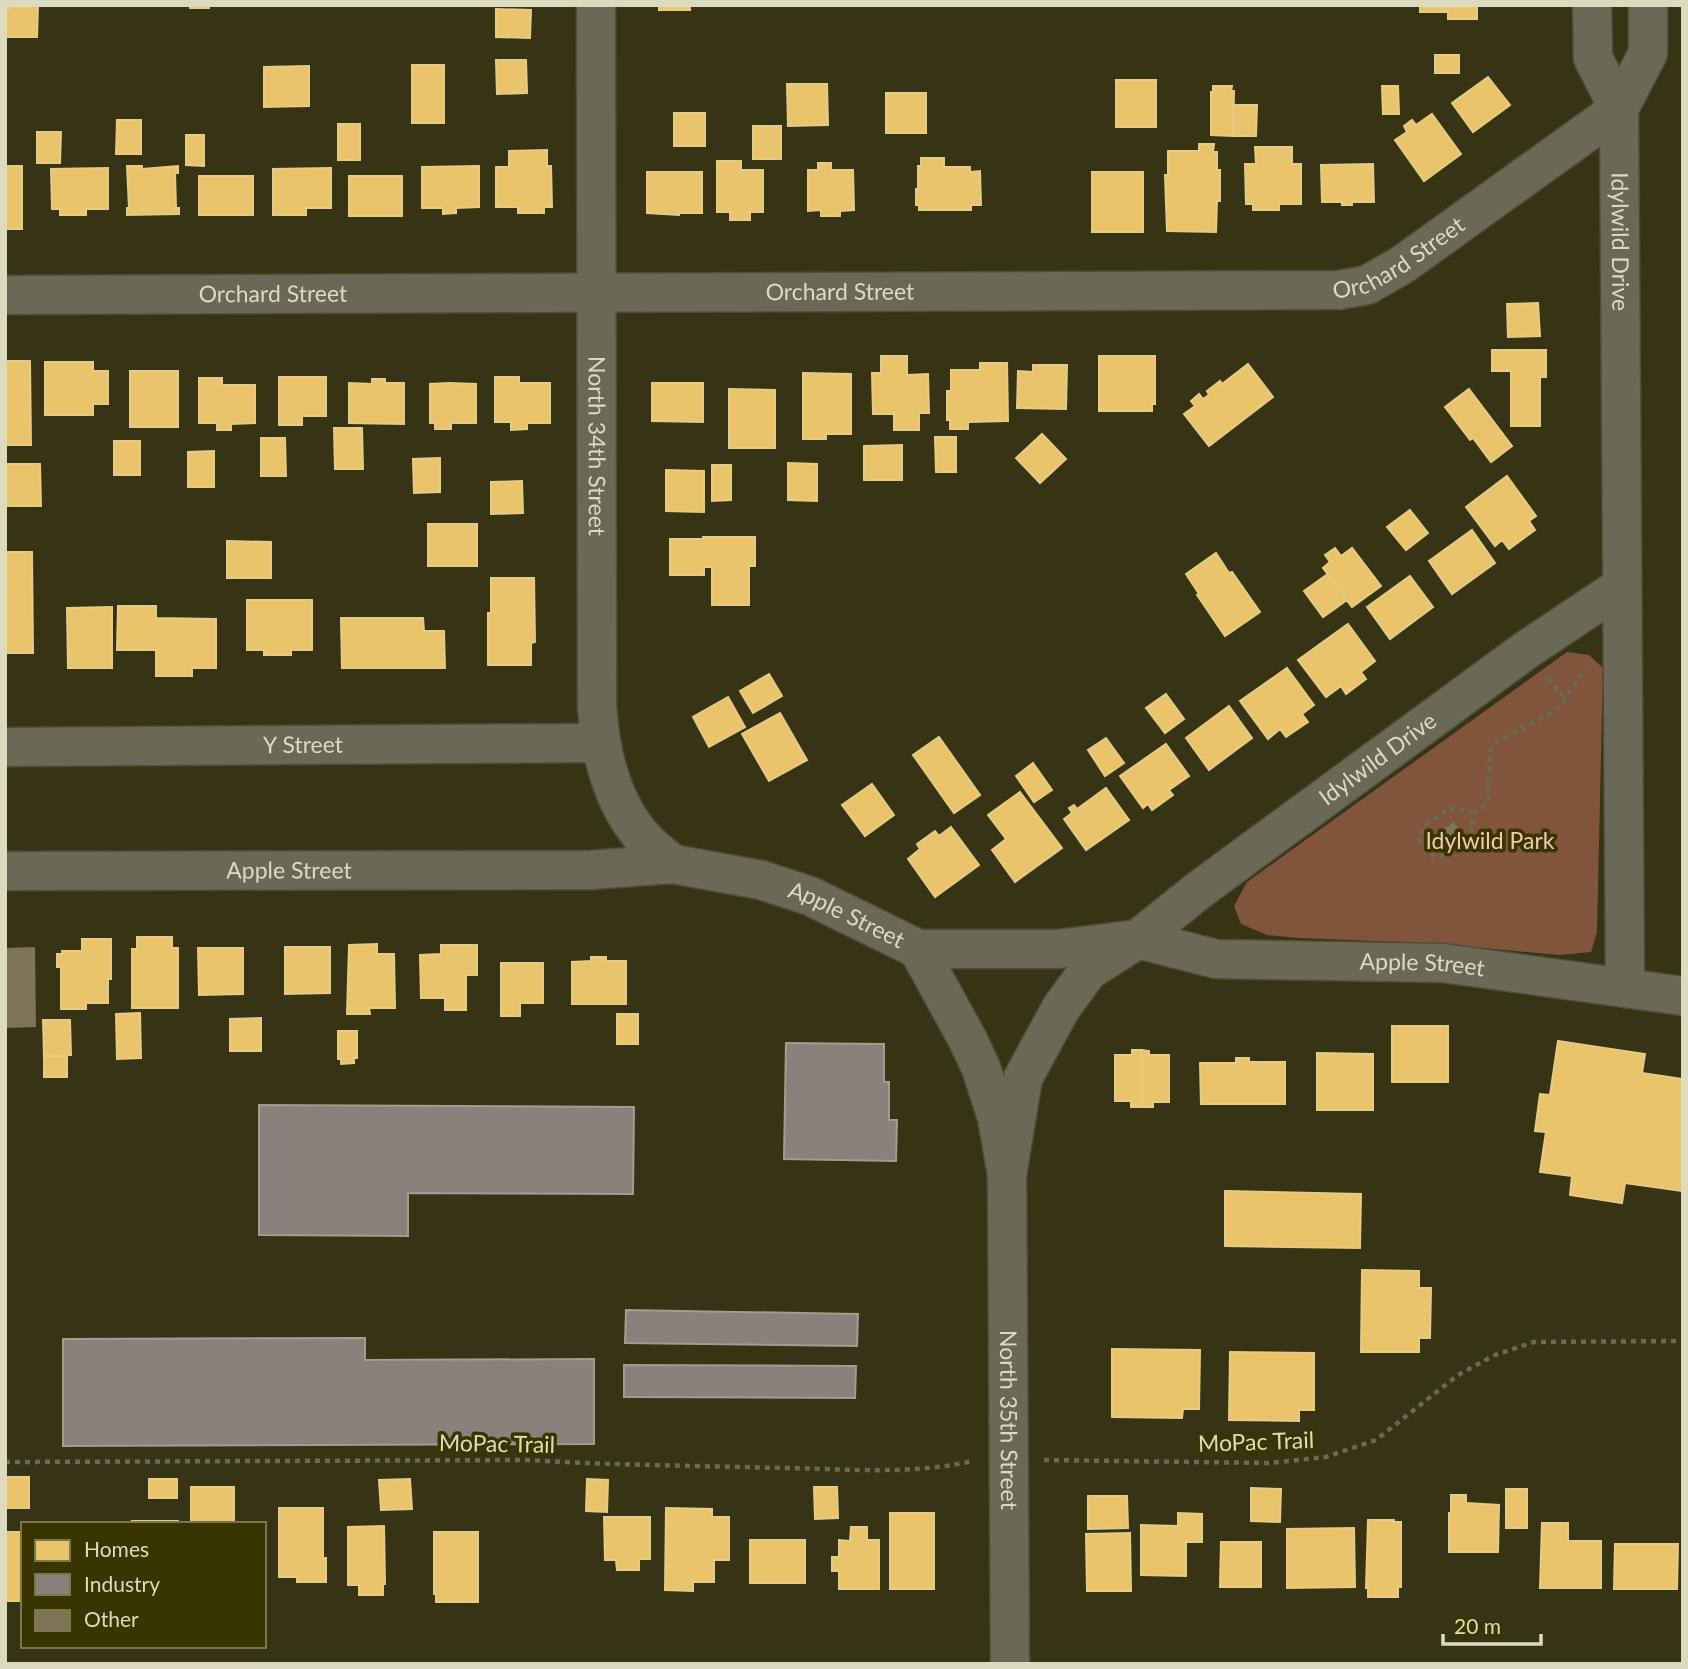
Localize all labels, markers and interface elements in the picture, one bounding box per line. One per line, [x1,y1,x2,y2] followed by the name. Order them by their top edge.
[1606,172,1635,311] street label: Idylwild Drive
[1330,209,1470,304] street label: Orchard Street
[766,277,915,305] street label: Orchard Street
[199,279,348,307] street label: Orchard Street
[584,356,612,537] street label: North 34th Street
[1313,706,1441,810] street label: Idylwild Drive
[263,730,344,758] street label: Y Street
[1426,826,1555,854] park label: Idylwild Park
[226,855,352,884] street label: Apple Street
[785,875,910,954] street label: Apple Street
[1359,947,1487,982] street label: Apple Street
[995,1330,1024,1511] street label: North 35th Street
[1197,1425,1315,1457] street label: MoPac Trail
[439,1428,555,1458] street label: MoPac Trail
[21,1522,266,1648] legend
[84,1536,149,1561] text: Homes
[84,1571,160,1596] text: Industry
[1443,1602,1541,1646] scale bar
[84,1606,139,1631] text: Other
[1454,1613,1501,1638] text: 20 m

